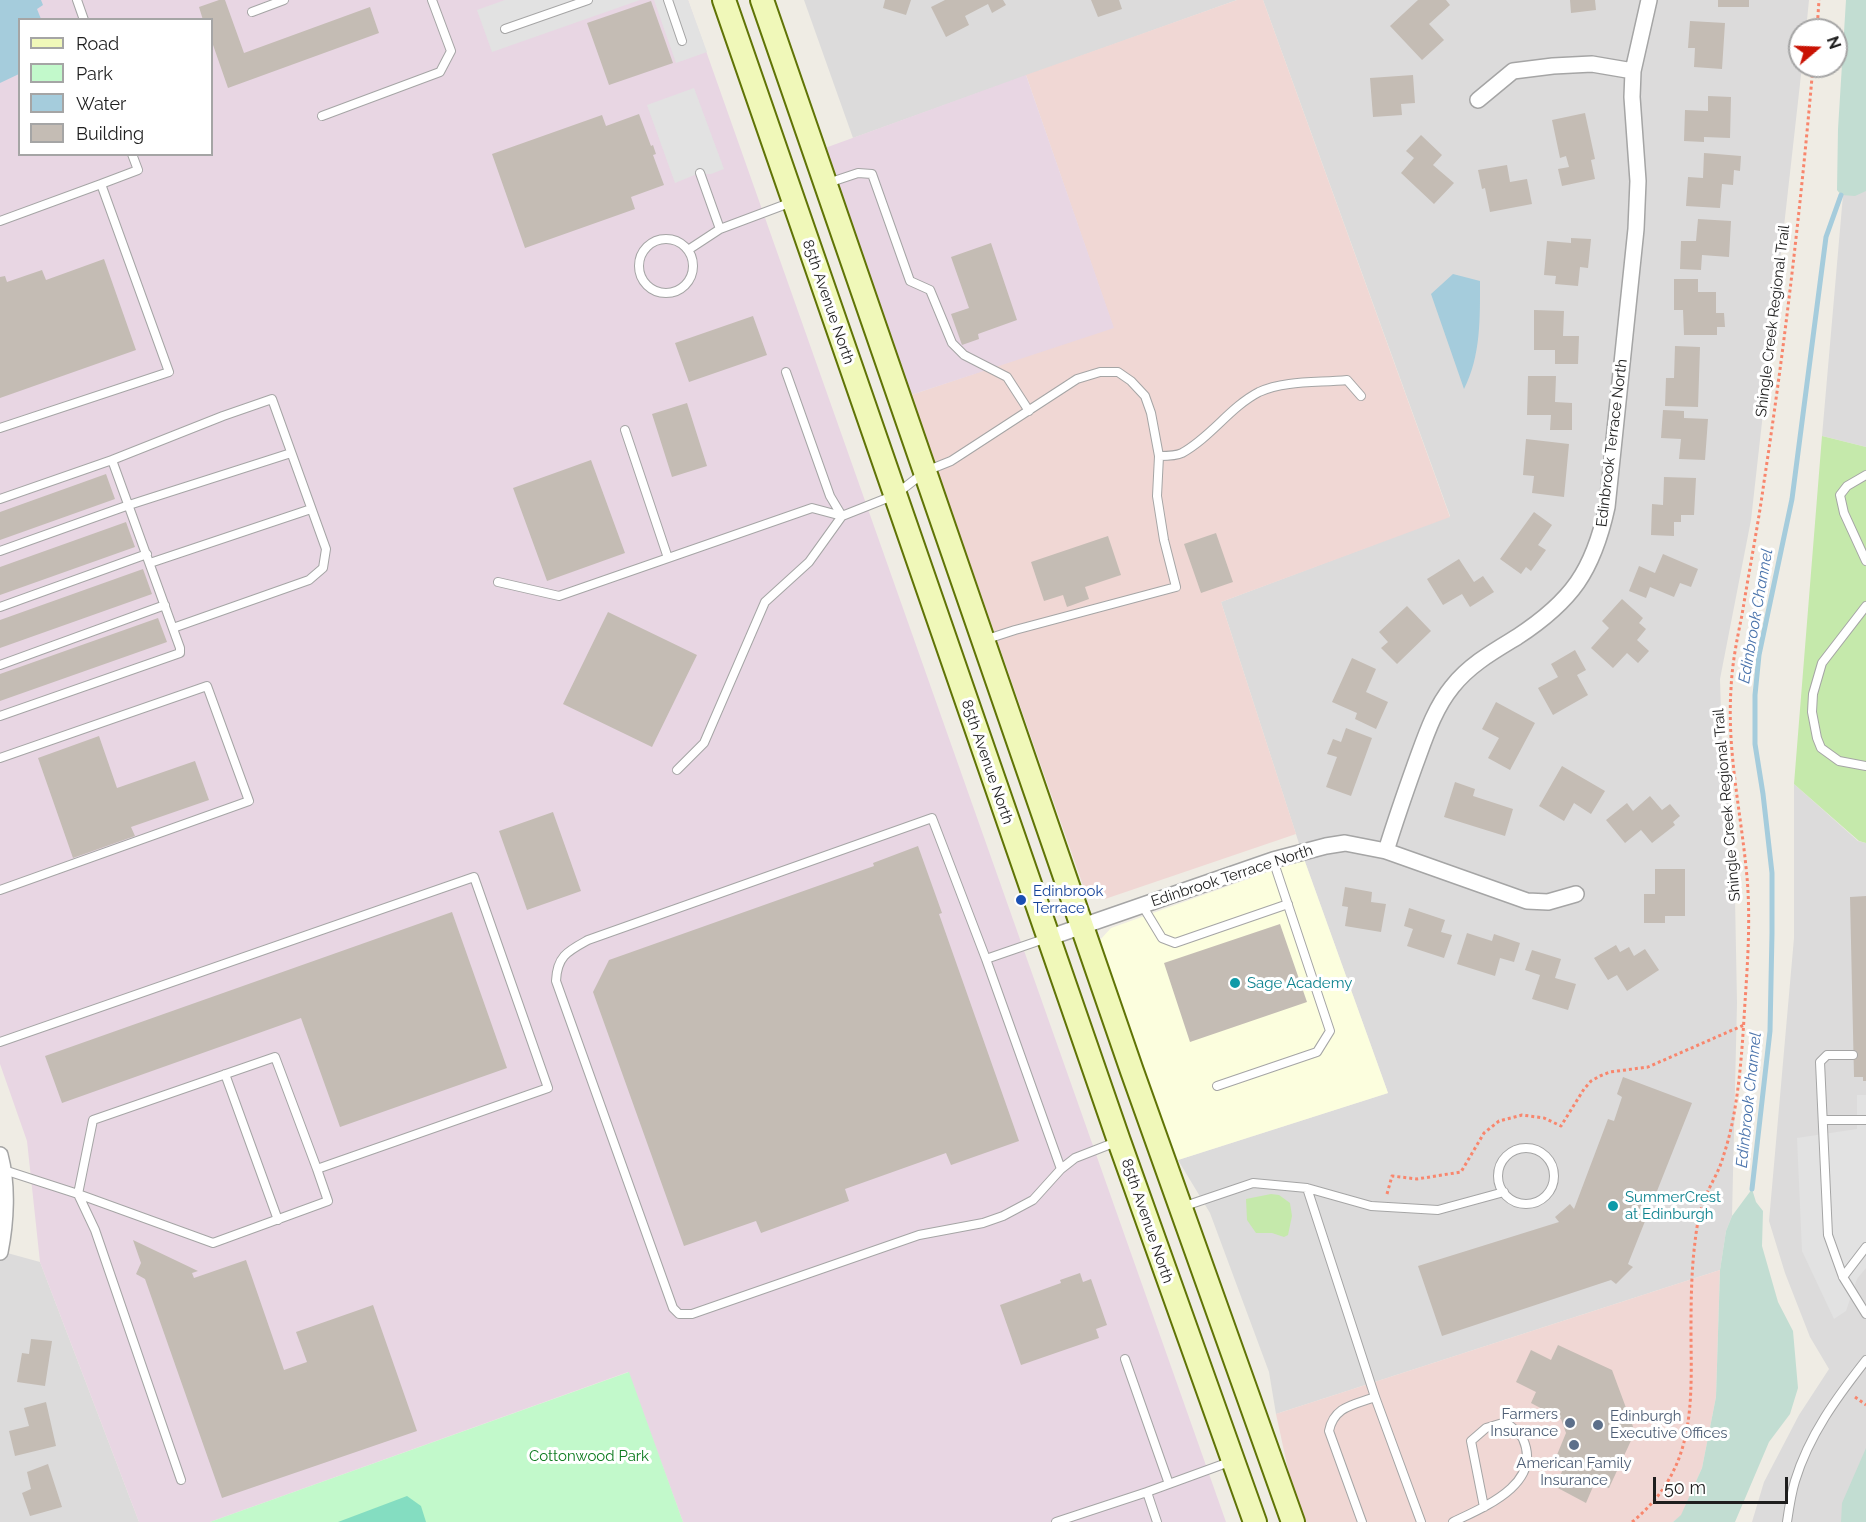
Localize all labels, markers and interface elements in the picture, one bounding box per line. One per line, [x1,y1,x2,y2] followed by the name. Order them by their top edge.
[18,18,213,156] legend
[1788,18,1848,78] north arrow
[76,33,119,54] text: Road
[1823,34,1845,51] text: N
[76,63,113,84] text: Park
[76,93,126,114] text: Water
[76,123,144,144] text: Building
[1752,224,1794,418] street label: Shingle Creek Regional Trail
[798,237,858,367] street label: 85th Avenue North
[1593,358,1631,528] street label: Edinbrook Terrace North
[1735,547,1777,685] water label: Edinbrook Channel
[957,697,1017,827] street label: 85th Avenue North
[1710,708,1744,902] street label: Shingle Creek Regional Trail
[1149,841,1315,911] street label: Edinbrook Terrace North
[1033,882,1103,917] place label: Edinbrook Terrace
[1014,893,1028,907] marker: Edinbrook Terrace
[1247,974,1352,992] place label: Sage Academy
[1228,976,1242,990] marker: Sage Academy
[1732,1031,1766,1169] water label: Edinbrook Channel
[1117,1156,1177,1286] street label: 85th Avenue North
[1625,1188,1721,1223] place label: SummerCrest at Edinburgh
[1606,1199,1620,1213] marker: SummerCrest at Edinburgh
[1490,1405,1558,1440] place label: Farmers Insurance
[1610,1407,1727,1442] place label: Edinburgh Executive Offices
[1563,1416,1577,1430] marker: Farmers Insurance
[1591,1418,1605,1432] marker: Edinburgh Executive Offices
[1567,1438,1581,1452] marker: American Family Insurance
[529,1447,649,1465] park label: Cottonwood Park
[1516,1454,1632,1489] place label: American Family Insurance
[1656,1465,1791,1503] scale bar
[1664,1477,1706,1498] text: 50 m

